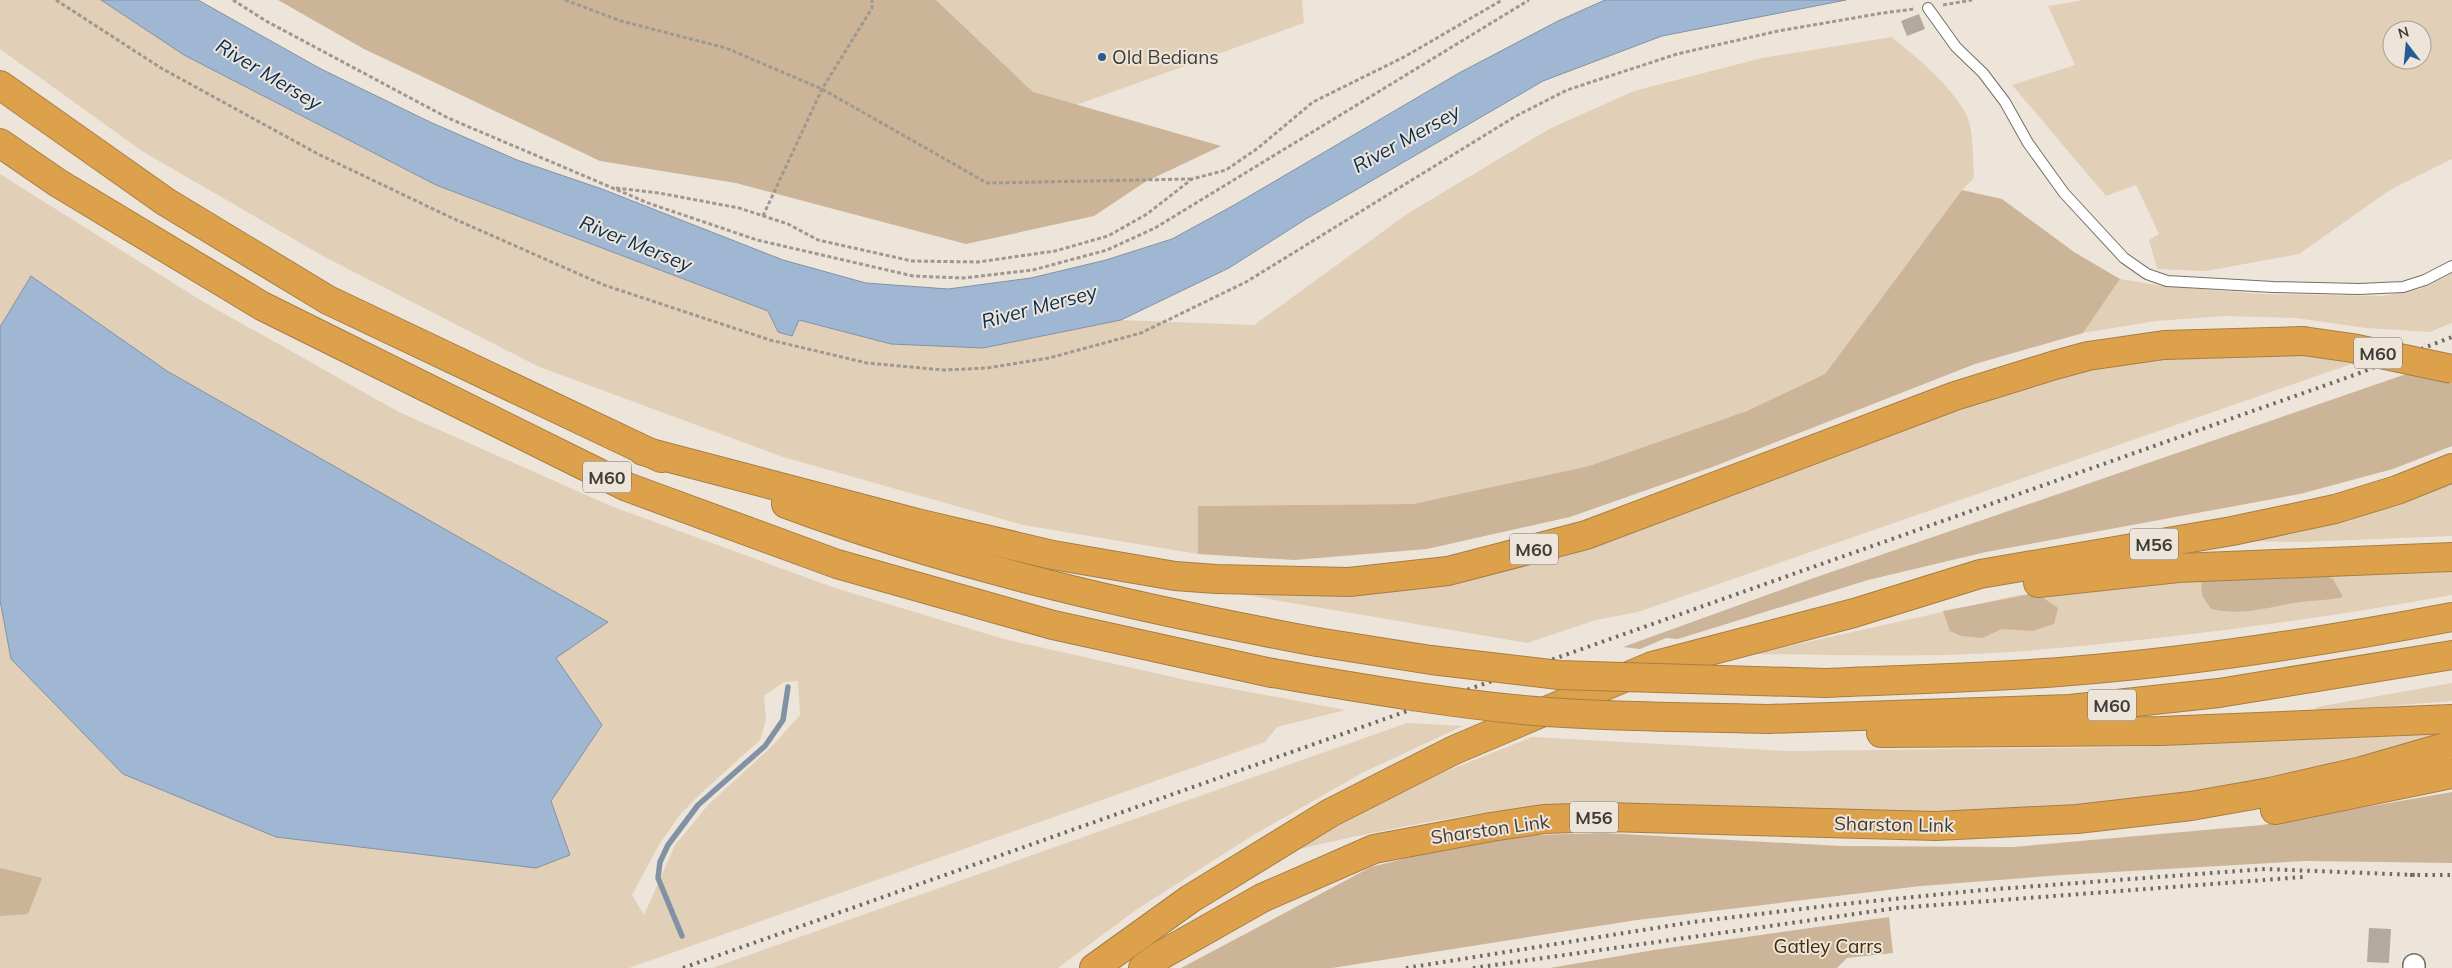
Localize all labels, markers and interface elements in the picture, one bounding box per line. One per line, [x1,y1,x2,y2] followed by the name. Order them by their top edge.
[2382,20,2432,70] north arrow
[2396,22,2411,43] text: N
[212,33,328,116] water label: River Mersey
[1112,45,1219,69] place label: Old Bedians
[1096,51,1108,63] marker: Old Bedians
[1348,98,1465,178] water label: River Mersey
[576,209,697,277] water label: River Mersey
[978,278,1101,333] water label: River Mersey
[2354,338,2402,368] road number: M60
[583,462,631,492] road number: M60
[2130,528,2178,560] road number: M56
[1510,534,1558,564] road number: M60
[2088,690,2136,720] road number: M60
[1570,802,1618,832] road number: M56
[1429,809,1551,849] street label: Sharston Link
[1834,811,1954,837] street label: Sharston Link
[1774,934,1882,958] park label: Gatley Carrs

